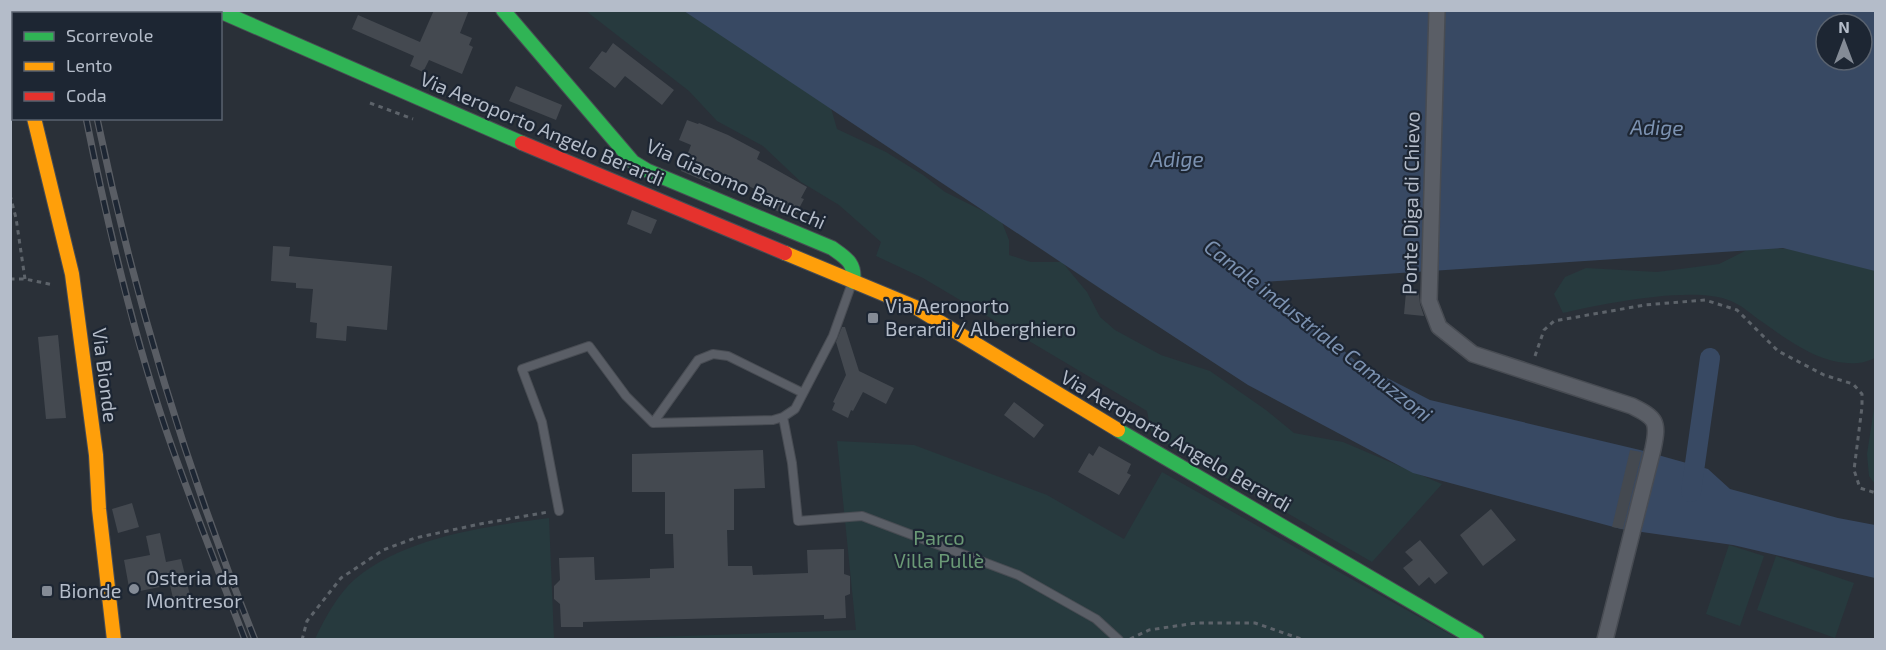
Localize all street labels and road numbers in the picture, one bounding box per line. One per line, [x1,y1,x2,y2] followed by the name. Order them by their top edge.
[417,66,668,190] street label: Via Aeroporto Angelo Berardi
[1396,111,1424,295] street label: Ponte Diga di Chievo
[643,133,830,234] street label: Via Giacomo Barucchi
[88,326,124,424] street label: Via Bionde
[1057,364,1296,516] street label: Via Aeroporto Angelo Berardi

